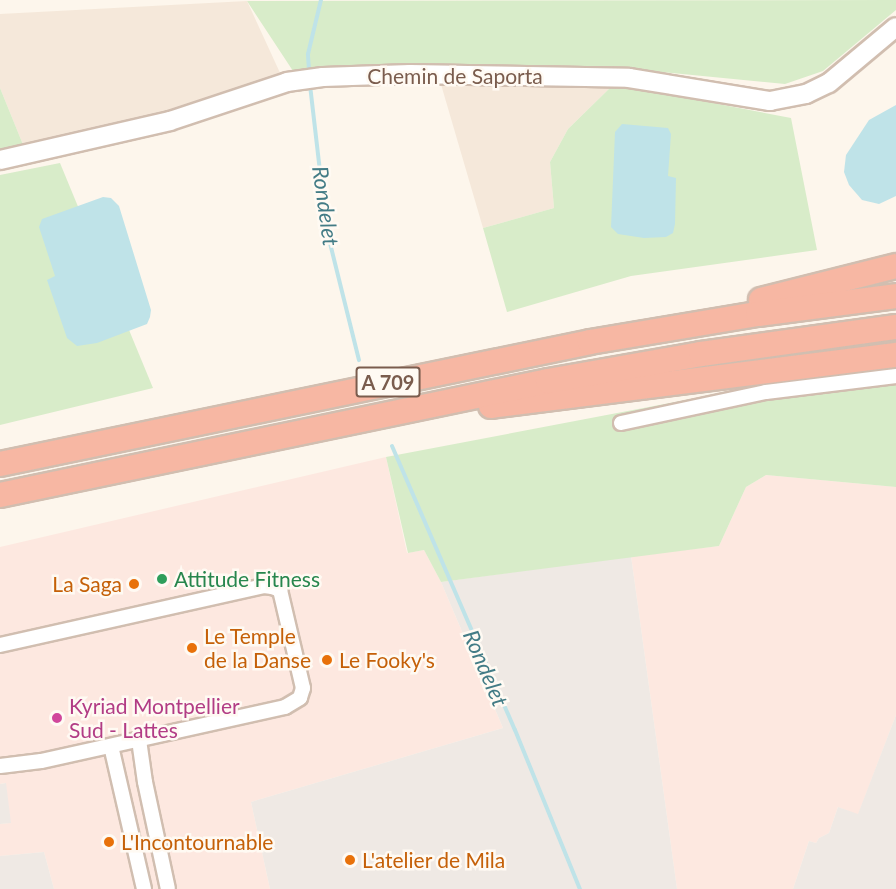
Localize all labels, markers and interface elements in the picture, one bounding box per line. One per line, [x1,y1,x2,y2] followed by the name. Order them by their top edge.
[367,63,543,89] street label: Chemin de Saporta
[307,164,345,248] water label: Rondelet
[355,365,421,399] road number: A 709
[174,566,320,592] place label: Attitude Fitness
[52,571,122,597] place label: La Saga
[155,572,169,586] marker: Attitude Fitness
[127,577,141,591] marker: La Saga
[204,623,311,673] place label: Le Temple de la Danse
[458,626,514,710] water label: Rondelet
[185,641,199,655] marker: Le Temple de la Danse
[339,647,435,673] place label: Le Fooky's
[320,653,334,667] marker: Le Fooky's
[69,693,240,743] place label: Kyriad Montpellier Sud - Lattes
[50,711,64,725] marker: Kyriad Montpellier Sud - Lattes
[121,829,273,855] place label: L'Incontournable
[102,835,116,849] marker: L'Incontournable
[362,847,506,873] place label: L'atelier de Mila
[343,853,357,867] marker: L'atelier de Mila

